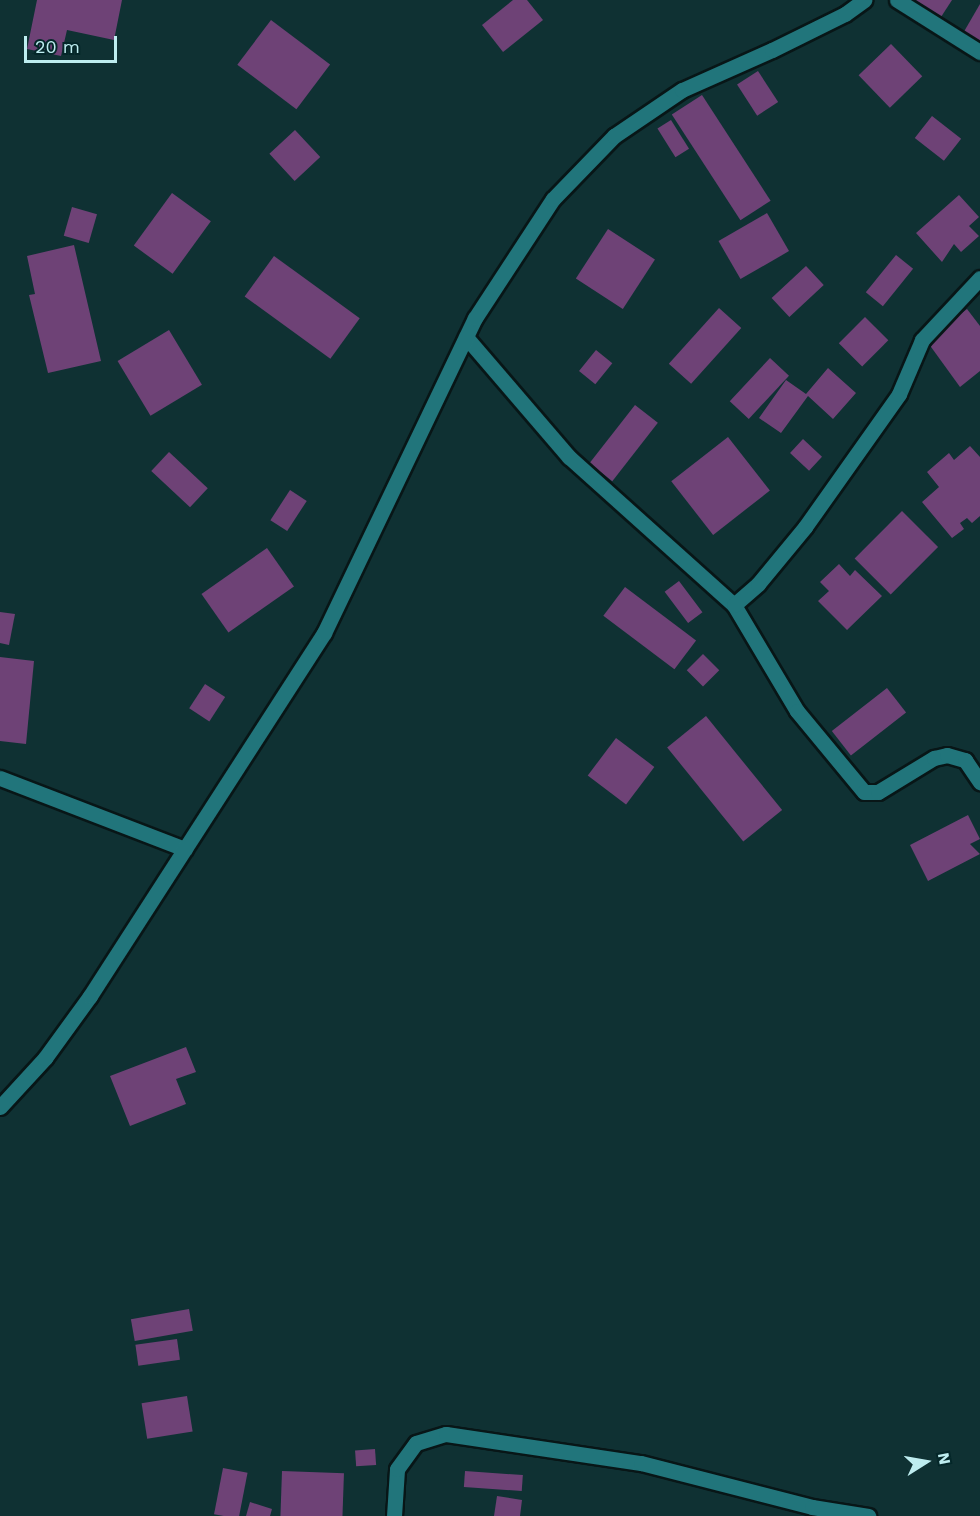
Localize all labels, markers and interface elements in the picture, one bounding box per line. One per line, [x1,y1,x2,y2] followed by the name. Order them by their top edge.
[27,24,120,62] scale bar
[35,36,80,57] text: 20 m
[896,1432,956,1492] north arrow
[934,1451,955,1466] text: N

